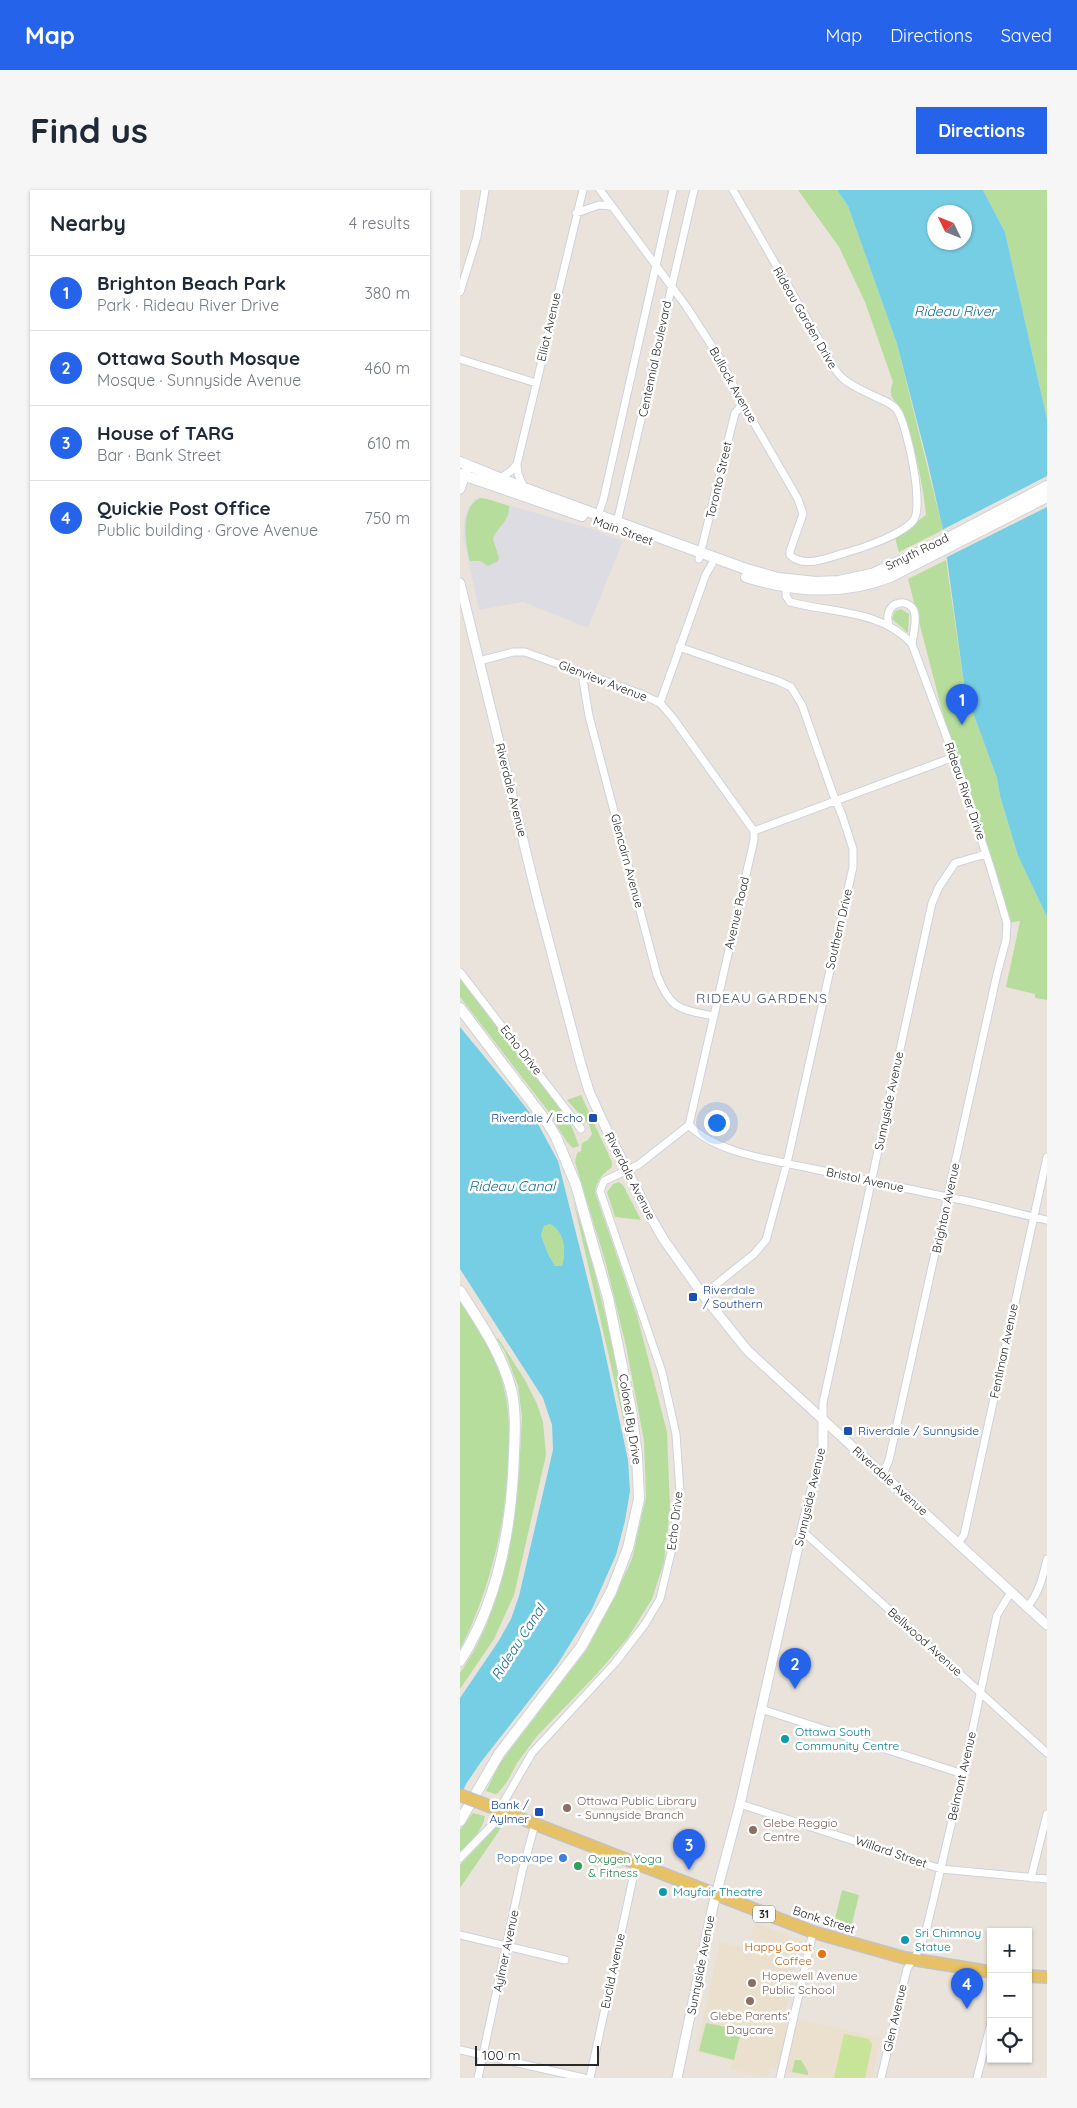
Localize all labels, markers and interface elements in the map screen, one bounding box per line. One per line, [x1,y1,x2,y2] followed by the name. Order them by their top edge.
[25,20,75,50] text: Map
[825,24,862,47] text: Map
[890,24,973,47] text: Directions
[1001,24,1052,47] text: Saved
[916,107,1047,154] button: Directions
[30,108,148,152] text: Find us
[927,205,972,250] north arrow
[50,210,126,236] text: Nearby
[349,213,410,233] text: 4 results
[770,264,841,372] street label: Rideau Garden Drive
[97,271,286,295] text: Brighton Beach Park
[63,283,69,303] text: 1
[364,283,410,303] text: 380 m
[533,291,564,363] street label: Elliot Avenue
[97,295,279,315] text: Park · Rideau River Drive
[635,299,674,418] street label: Centennial Boulevard
[914,302,998,320] water label: Rideau River
[706,344,761,425] street label: Bullock Avenue
[97,346,300,370] text: Ottawa South Mosque
[61,358,71,378] text: 2
[364,358,410,378] text: 460 m
[97,370,301,390] text: Mosque · Sunnyside Avenue
[97,421,234,445] text: House of TARG
[62,433,70,453] text: 3
[367,433,410,453] text: 610 m
[702,440,735,520] street label: Toronto Street
[97,445,221,465] text: Bar · Bank Street
[97,496,271,520] text: Quickie Post Office
[61,508,71,528] text: 4
[365,508,410,528] text: 750 m
[591,513,655,548] street label: Main Street
[97,520,318,540] text: Public building · Grove Avenue
[883,530,951,573] street label: Smyth Road
[557,657,650,704] street label: Glenview Avenue
[946,684,978,725] pin: 1
[942,740,989,842] street label: Rideau River Drive
[493,741,530,839] street label: Riverdale Avenue
[608,812,647,910] street label: Glencairn Avenue
[721,875,752,951] street label: Avenue Road
[822,887,855,971] street label: Southern Drive
[696,989,828,1007] district label: RIDEAU GARDENS
[497,1022,546,1078] street label: Echo Drive
[871,1050,906,1152] street label: Sunnyside Avenue
[491,1110,583,1125] place label: Riverdale / Echo
[704,1110,730,1136] your location
[587,1112,599,1124] marker: Riverdale / Echo
[602,1129,659,1222] street label: Riverdale Avenue
[929,1161,962,1254] street label: Brighton Avenue
[825,1164,905,1195] street label: Bristol Avenue
[469,1177,557,1195] water label: Rideau Canal
[703,1282,763,1311] place label: Riverdale / Southern
[687,1291,699,1303] marker: Riverdale / Southern
[986,1302,1021,1400] street label: Fentiman Avenue
[616,1373,645,1466] street label: Colonel By Drive
[858,1423,979,1438] place label: Riverdale / Sunnyside
[842,1425,854,1437] marker: Riverdale / Sunnyside
[850,1443,931,1519] street label: Riverdale Avenue
[791,1446,828,1548] street label: Sunnyside Avenue
[663,1490,686,1551] street label: Echo Drive
[487,1599,550,1683] water label: Rideau Canal
[885,1604,966,1679] street label: Bellwood Avenue
[779,1648,811,1689] pin: 2
[795,1724,899,1753] place label: Ottawa South Community Centre
[944,1730,979,1822] street label: Belmont Avenue
[779,1733,791,1745] marker: Ottawa South Community Centre
[577,1793,697,1822] place label: Ottawa Public Library - Sunnyside Branch
[490,1797,530,1826] place label: Bank / Aylmer
[561,1802,573,1814] marker: Ottawa Public Library - Sunnyside Branch
[533,1806,545,1818] marker: Bank / Aylmer
[763,1815,838,1844] place label: Glebe Reggio Centre
[747,1824,759,1836] marker: Glebe Reggio Centre
[673,1829,705,1870] pin: 3
[853,1832,929,1871] street label: Willard Street
[497,1850,553,1865] place label: Popavape
[588,1851,662,1880] place label: Oxygen Yoga & Fitness
[557,1852,569,1864] marker: Popavape
[572,1860,584,1872] marker: Oxygen Yoga & Fitness
[673,1884,763,1899] place label: Mayfair Theatre
[657,1886,669,1898] marker: Mayfair Theatre
[791,1902,857,1937] street label: Bank Street
[753,1906,775,1922] road number: 31
[489,1908,522,1993] street label: Aylmer Avenue
[684,1914,718,2016] street label: Sunnyside Avenue
[915,1925,981,1954] place label: Sri Chimnoy Statue
[987,1928,1032,2063] map controls
[987,1928,1032,1973] button: +
[597,1932,628,2010] street label: Euclid Avenue
[899,1934,911,1946] marker: Sri Chimnoy Statue
[745,1939,812,1968] place label: Happy Goat Coffee
[816,1948,828,1960] marker: Happy Goat Coffee
[762,1968,858,1997] place label: Hopewell Avenue Public School
[951,1968,983,2009] pin: 4
[987,1973,1032,2018] button: −
[746,1977,758,1989] marker: Hopewell Avenue Public School
[879,1982,910,2053] street label: Glen Avenue
[744,1995,756,2007] marker: Glebe Parents' Daycare
[710,2008,790,2037] place label: Glebe Parents' Daycare
[987,2018,1032,2063] button: locate
[475,2043,599,2066] scale bar
[482,2046,520,2064] text: 100 m

